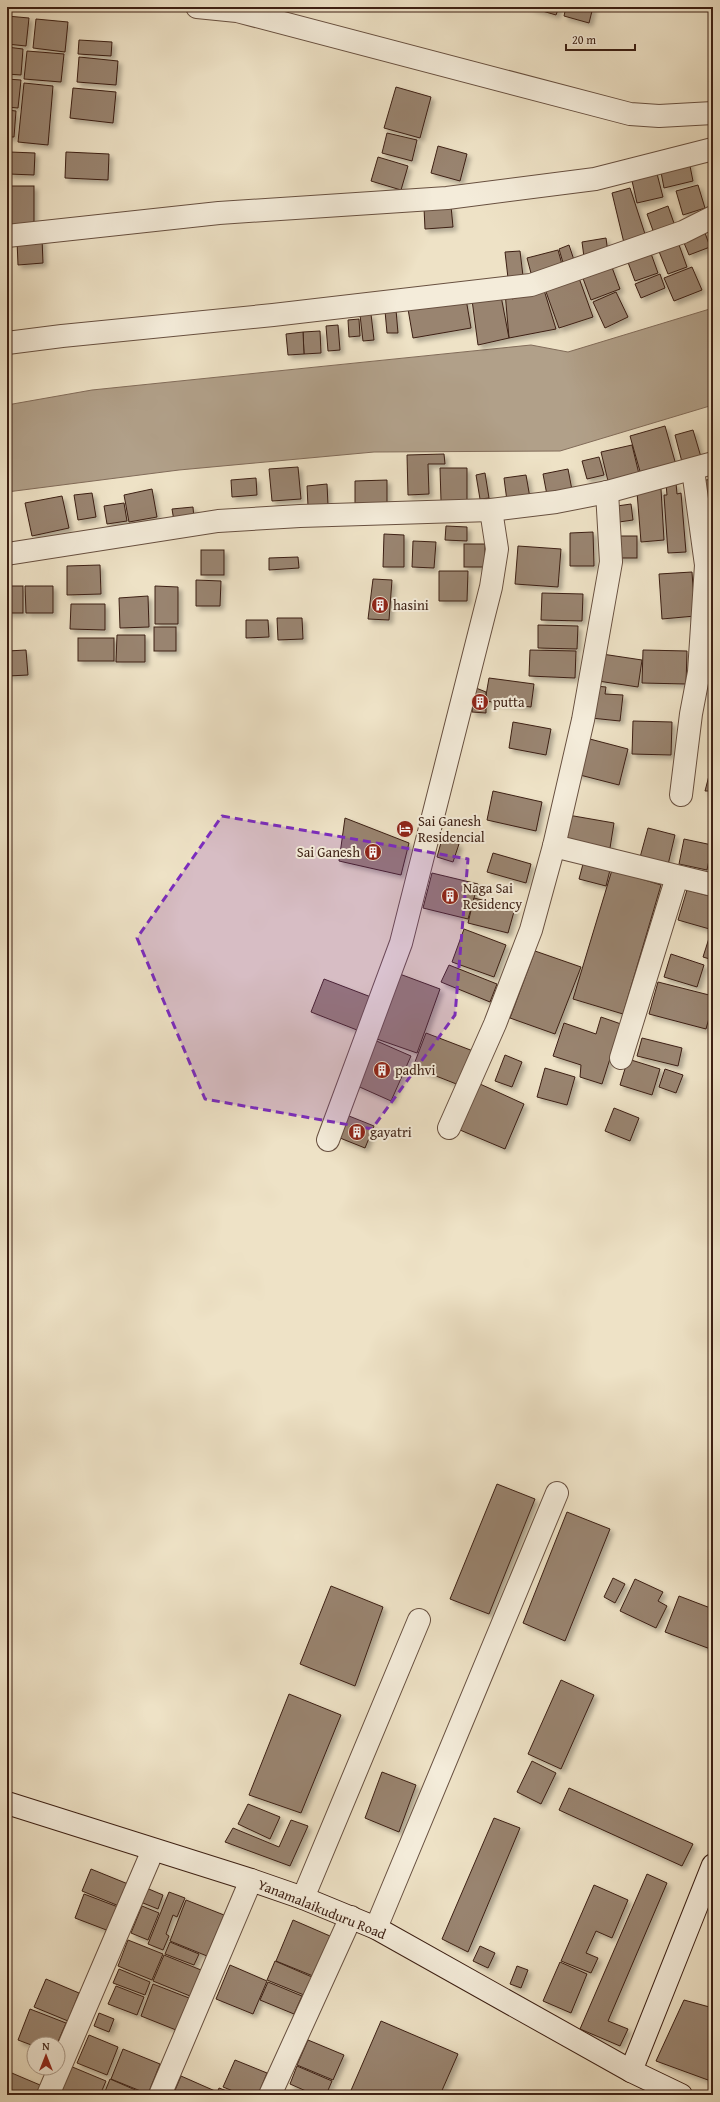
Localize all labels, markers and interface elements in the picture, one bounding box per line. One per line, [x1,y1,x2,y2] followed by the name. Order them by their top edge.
[566,26,635,52] scale bar
[572,31,596,48] text: 20 m
[370,595,390,615] building icon: hasini
[393,595,429,615] place label: hasini
[470,692,490,712] building icon: putta
[493,692,525,712] place label: putta
[418,811,485,847] place label: Sai Ganesh Residencial
[395,819,415,839] hotel icon: Sai Ganesh Residencial
[297,842,360,862] place label: Sai Ganesh
[363,842,383,862] building icon: Sai Ganesh
[463,878,522,914] place label: Naga Sai Residency
[440,886,460,906] building icon: Naga Sai Residency
[372,1060,392,1080] building icon: padhvi
[395,1060,435,1080] place label: padhvi
[347,1122,367,1142] building icon: gayatri
[370,1122,412,1142] place label: gayatri
[255,1874,390,1944] street label: Yanamalaikuduru Road
[26,2036,66,2076] north arrow
[42,2038,50,2054] text: N

